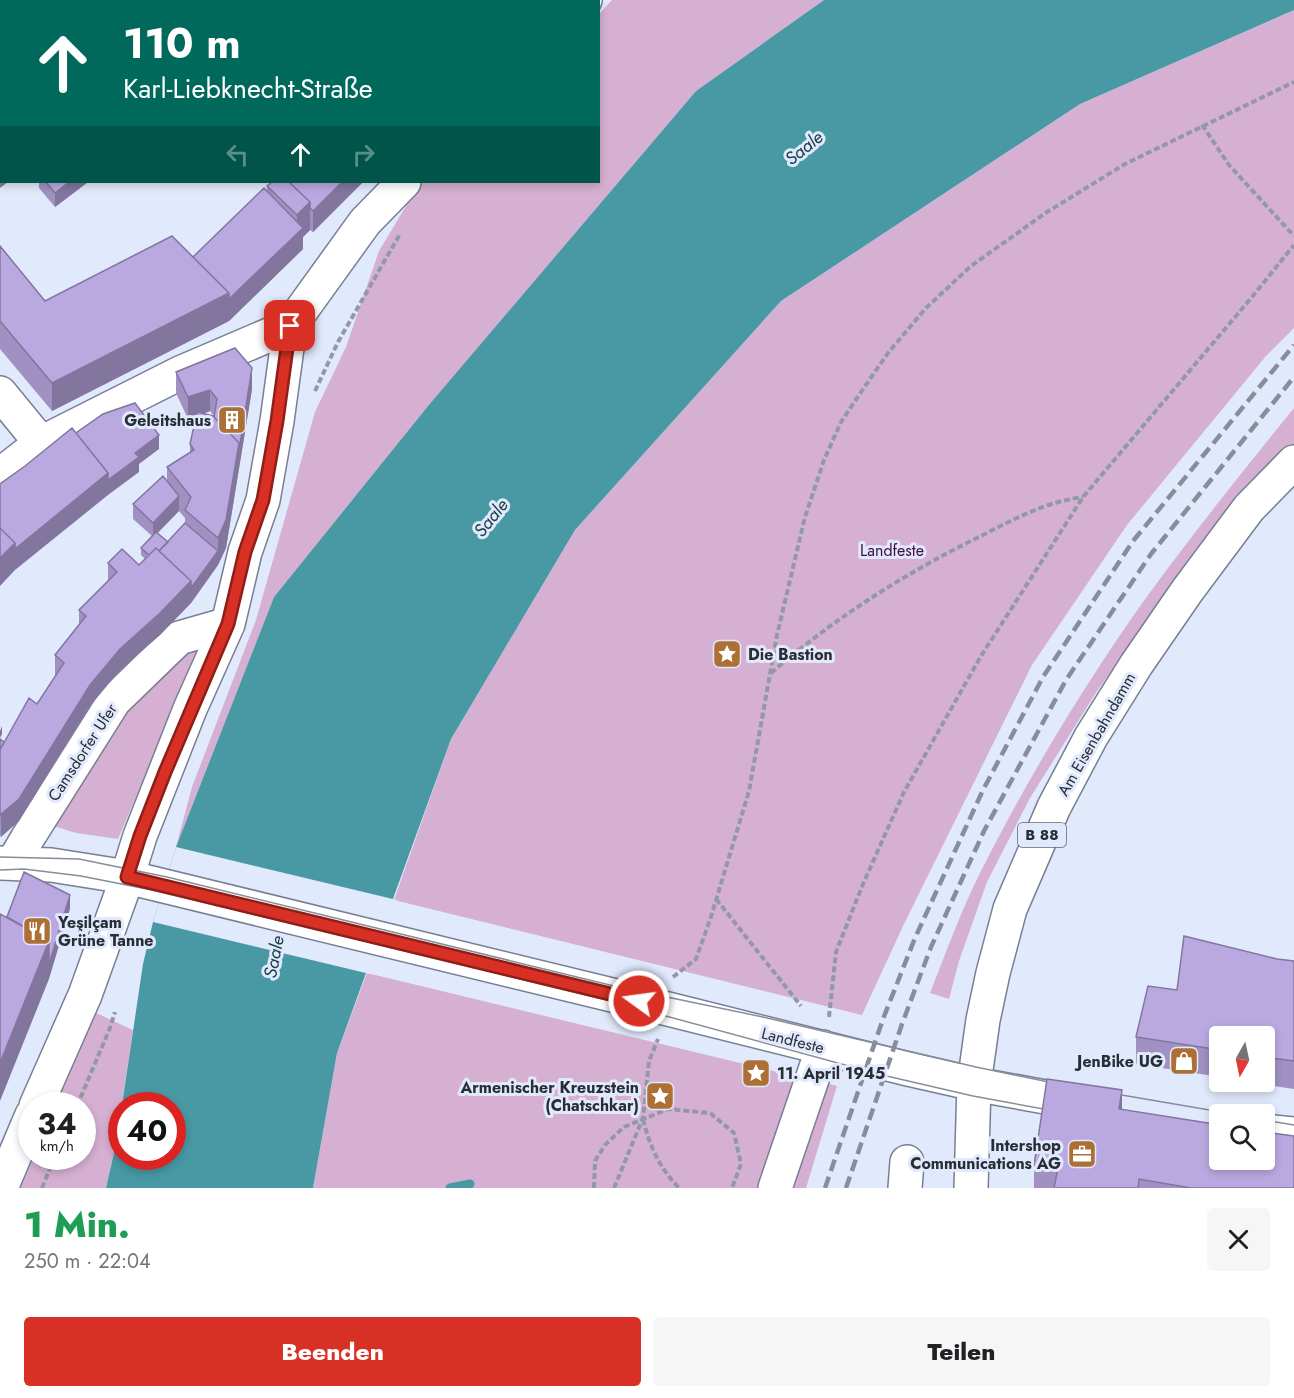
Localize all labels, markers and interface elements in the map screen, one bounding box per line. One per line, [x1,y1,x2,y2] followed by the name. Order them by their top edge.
[123,13,241,74] text: 110 m
[24,24,102,102] icon: ahead
[123,69,373,108] text: Karl-Liebknecht-Straße
[779,125,829,171] water label: Saale
[221,138,254,171] icon: left
[284,138,317,171] icon: ahead
[347,138,380,171] icon: right
[264,300,315,351] pin
[273,309,306,342] icon: arrive
[216,404,248,436] building icon: Geleitshaus
[124,409,211,432] place label: Geleitshaus
[468,493,514,543] water label: Saale
[860,539,924,562] park label: Landfeste
[711,638,743,670] place icon: Die Bastion
[748,643,833,666] place label: Die Bastion
[1052,668,1141,800] street label: Am Eisenbahndamm
[42,698,123,806] street label: Camsdorfer Ufer
[1018,823,1066,847] road number: B 88
[57,911,154,952] place label: Yeşilçam Grüne Tanne
[21,915,53,947] restaurant icon: Yeşilçam Grüne Tanne
[257,934,291,980] water label: Saale
[607,969,671,1033] position arrow
[759,1022,827,1059] street label: Landfeste
[1209,1026,1275,1092] north arrow
[1209,1026,1275,1170] map controls
[1168,1045,1200,1077] shop icon: JenBike UG
[1074,1050,1163,1073] place label: JenBike UG
[740,1057,772,1089] place icon: 11. April 1945
[777,1062,885,1085] place label: 11. April 1945
[460,1076,639,1117] place label: Armenischer Kreuzstein (Chatschkar)
[644,1080,676,1112] place icon: Armenischer Kreuzstein (Chatschkar)
[108,1092,186,1170] speed limit sign: 40
[37,1102,77,1145] text: 34
[1209,1104,1275,1170] button: search
[910,1134,1061,1175] place label: Intershop Communications AG
[40,1135,74,1157] text: km/h
[1066,1138,1098,1170] office icon: Intershop Communications AG
[24,1198,130,1250] text: 1 Min.
[1207,1208,1270,1271] button: close
[24,1247,151,1276] text: 250 m · 22:04
[24,1317,641,1386] button: Beenden
[653,1317,1270,1386] button: Teilen

